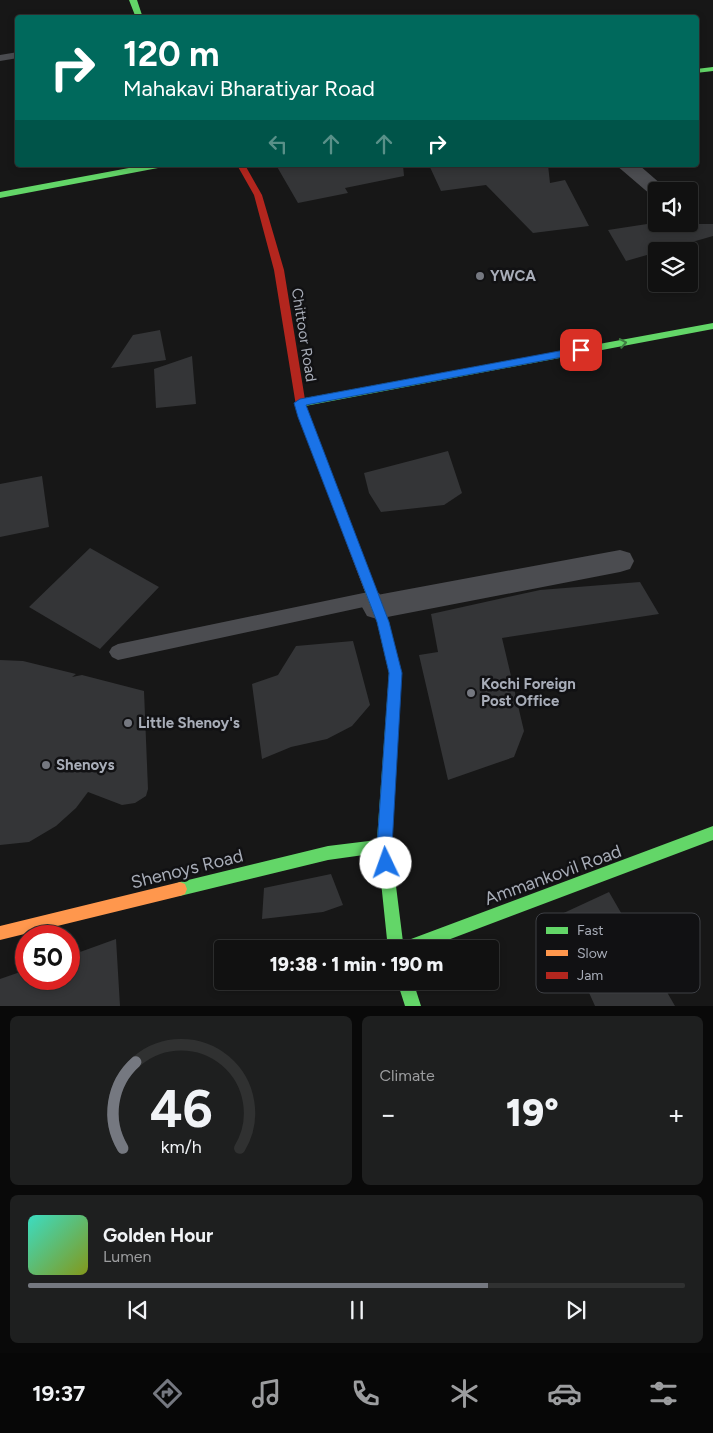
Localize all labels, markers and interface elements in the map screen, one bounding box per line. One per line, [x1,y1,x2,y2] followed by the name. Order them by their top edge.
[123,33,220,75] text: 120 m
[40,35,105,100] icon: right
[123,75,375,102] text: Mahakavi Bharatiyar Road
[264,130,292,158] icon: left
[317,130,345,158] icon: ahead
[370,130,398,158] icon: ahead
[423,130,451,158] icon: right
[648,182,698,292] map controls
[648,182,698,232] button: sound
[648,242,698,292] button: layers
[490,267,536,285] place label: YWCA
[474,270,486,282] marker: YWCA
[288,287,320,383] street label: Chittoor Road
[560,329,602,371] pin
[567,336,595,364] icon: arrive
[618,338,627,348] one-way arrow
[481,675,576,710] place label: Kochi Foreign Post Office
[465,687,477,699] marker: Kochi Foreign Post Office
[138,714,240,732] place label: Little Shenoy's
[122,717,134,729] marker: Little Shenoy's
[56,756,115,774] place label: Shenoys
[40,759,52,771] marker: Shenoys
[359,836,411,888] position arrow
[481,840,625,910] street label: Ammankovil Road
[129,844,245,894] street label: Shenoys Road
[536,913,700,993] legend
[577,922,603,939] text: Fast
[15,925,80,990] speed limit sign: 50
[577,945,608,962] text: Slow
[270,953,443,976] text: 19:38 · 1 min · 190 m
[577,967,603,984] text: Jam
[380,1066,435,1085] text: Climate
[149,1078,212,1140] text: 46
[506,1090,559,1136] text: 19°
[380,1097,397,1131] text: −
[668,1097,685,1131] text: +
[160,1136,201,1157] text: km/h
[103,1224,213,1247] text: Golden Hour
[103,1247,152,1266] text: Lumen
[124,1296,152,1324] icon: previous
[343,1296,371,1324] icon: pause
[562,1296,590,1324] icon: next
[150,1376,185,1411] icon: directions
[249,1376,284,1411] icon: music
[348,1376,383,1411] icon: phone
[447,1376,482,1411] icon: climate
[547,1376,582,1411] icon: car
[646,1376,681,1411] icon: filters
[32,1380,85,1407] text: 19:37

